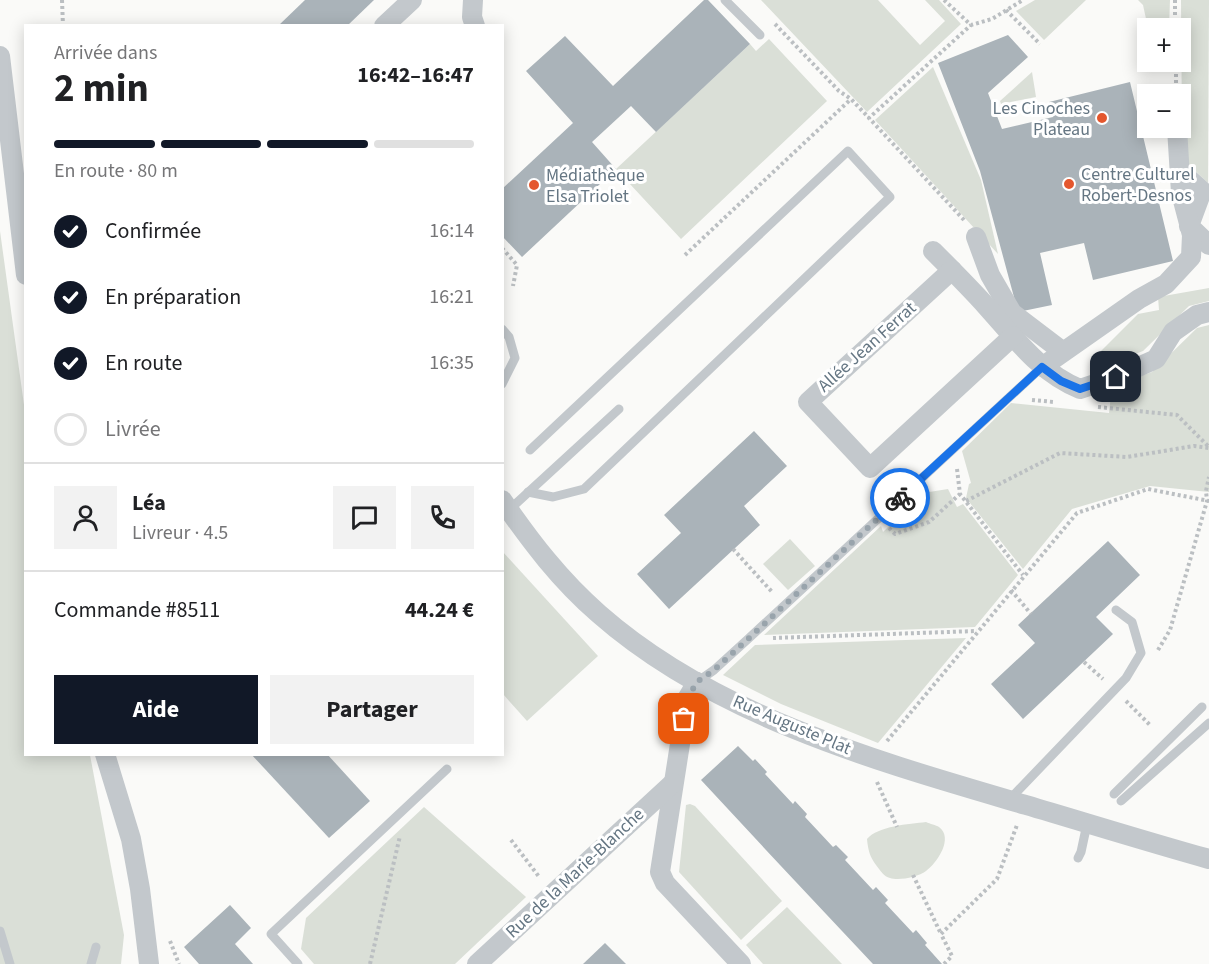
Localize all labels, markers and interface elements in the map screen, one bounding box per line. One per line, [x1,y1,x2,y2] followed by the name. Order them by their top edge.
[1137,18,1191,138] map controls
[1137,18,1191,72] button: +
[54,39,157,67] text: Arrivée dans
[357,59,474,91] text: 16:42–16:47
[54,61,149,117] text: 2 min
[1137,84,1191,138] button: −
[993,96,1090,142] place label: Les Cinoches Plateau
[1095,111,1109,125] marker: Les Cinoches Plateau
[54,157,178,185] text: En route · 80 m
[1081,162,1195,208] place label: Centre Culturel Robert-Desnos
[546,163,645,209] place label: Médiathèque Elsa Triolet
[1062,177,1076,191] marker: Centre Culturel Robert-Desnos
[527,178,541,192] marker: Médiathèque Elsa Triolet
[54,215,87,248] icon: check
[105,215,201,247] text: Confirmée
[429,217,474,245] text: 16:14
[54,281,87,314] icon: check
[105,281,241,313] text: En préparation
[429,283,474,311] text: 16:21
[812,296,922,398] street label: Allée Jean Ferrat
[54,347,87,380] icon: check
[105,347,182,379] text: En route
[429,349,474,377] text: 16:35
[1090,351,1141,402] pin
[1099,360,1132,393] icon: home
[105,413,161,445] text: Livrée
[870,468,930,528] courier
[884,482,917,515] icon: bike
[54,486,117,549] button: person
[333,486,396,549] button: chat
[411,486,474,549] button: phone
[132,487,166,519] text: Léa
[132,519,228,547] text: Livreur · 4.5
[54,594,220,626] text: Commande #8511
[405,594,474,626] text: 44.24 €
[54,675,258,744] button: Aide
[270,675,474,744] button: Partager
[729,689,855,761] street label: Rue Auguste Plat
[658,693,709,744] pin
[667,702,700,735] icon: bag
[500,802,650,944] street label: Rue de la Marie-Blanche

